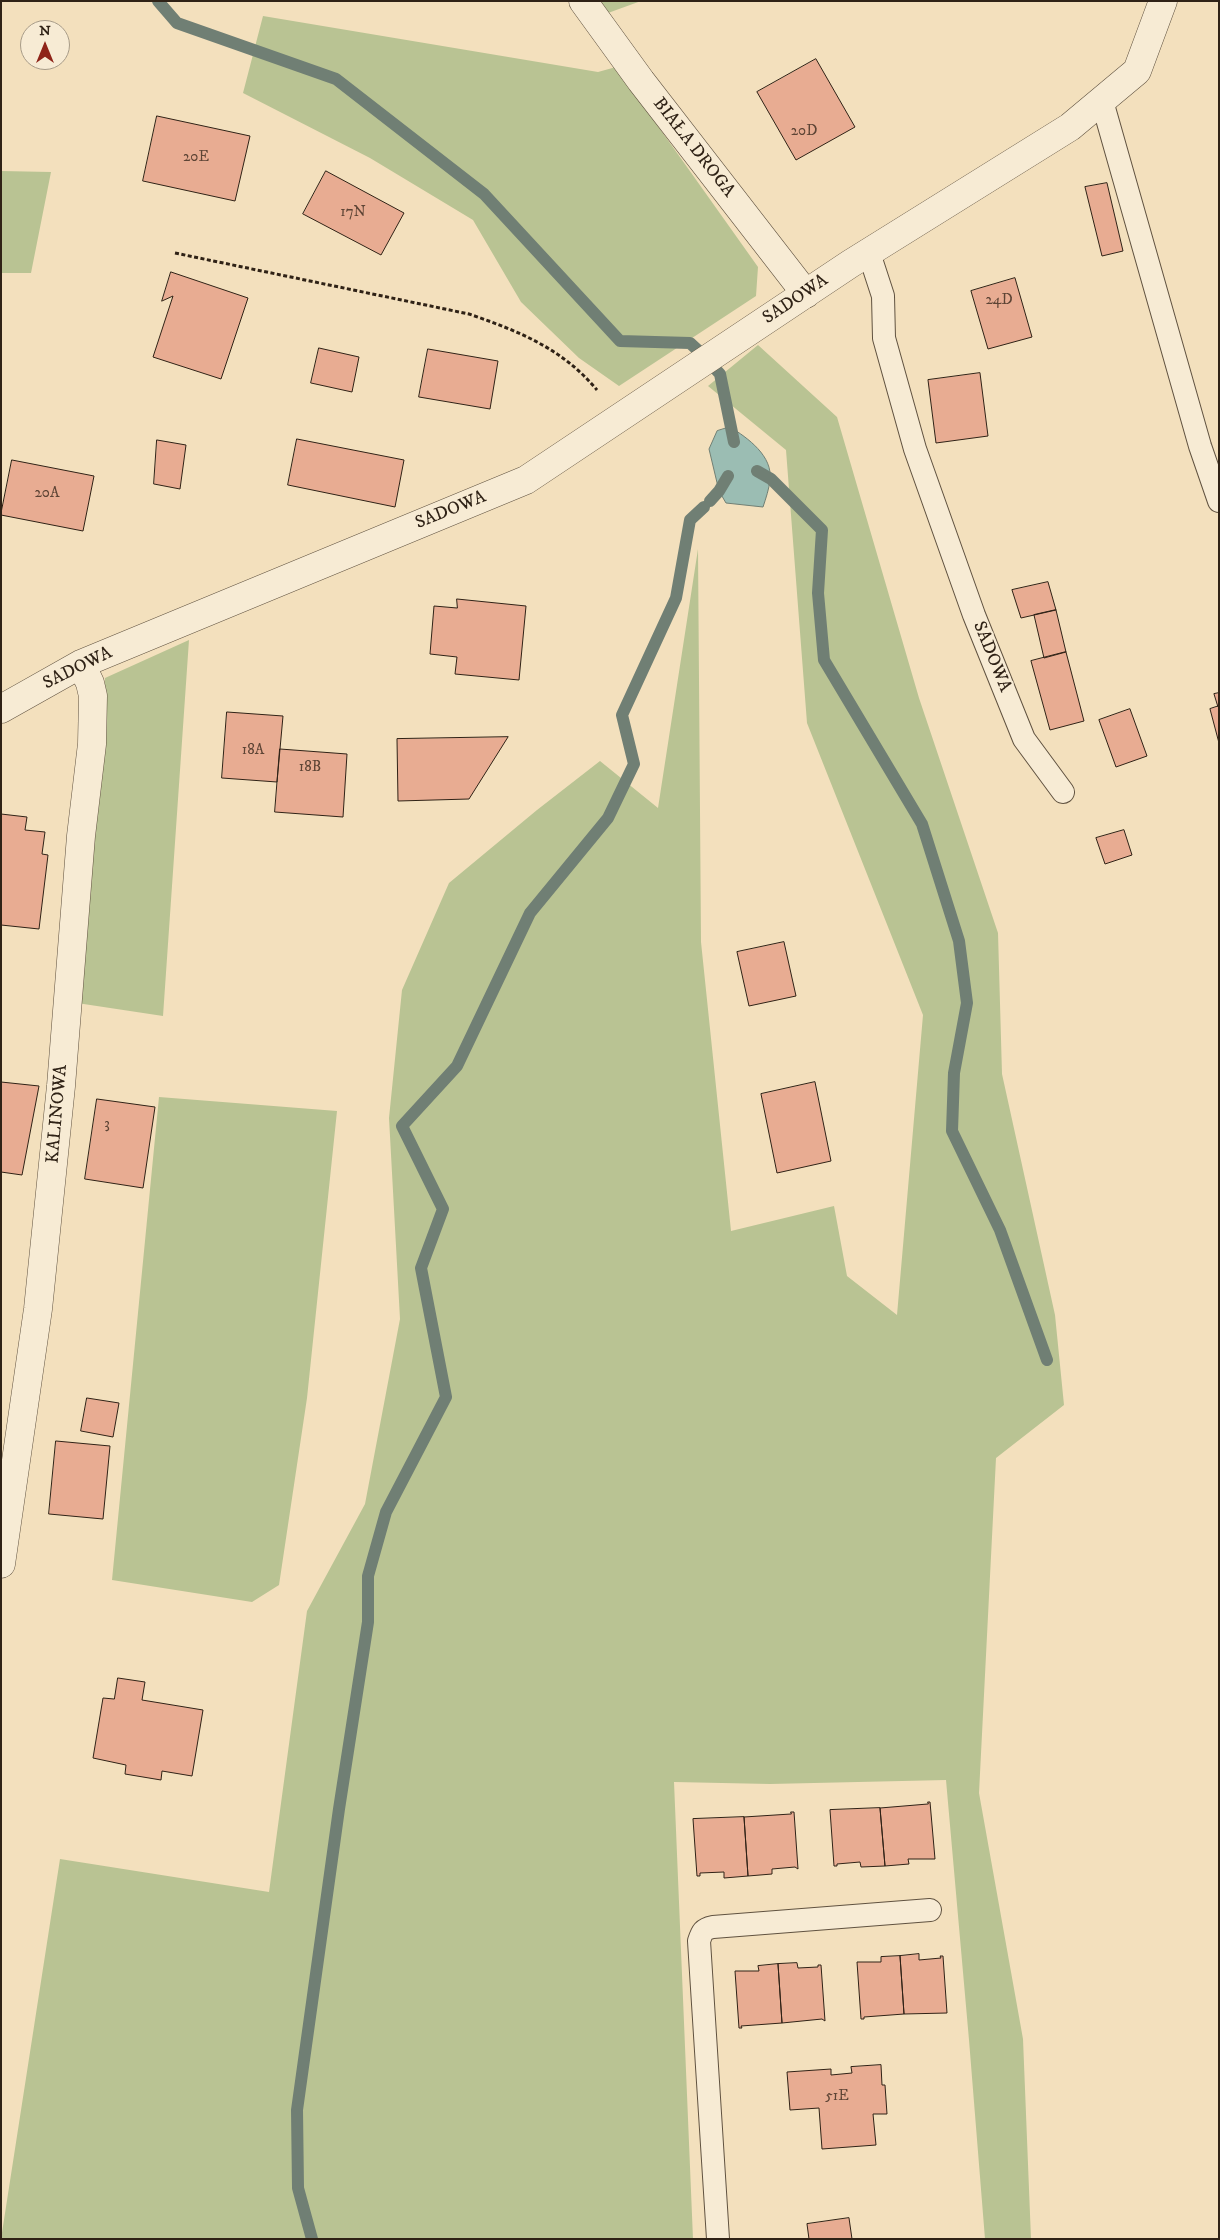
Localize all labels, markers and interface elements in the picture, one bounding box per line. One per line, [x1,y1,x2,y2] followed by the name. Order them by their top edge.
[20,20,70,70] north arrow
[39,22,51,40] text: N
[647,94,739,202] street label: BIAŁA DROGA
[791,123,817,141] house number: 20D
[183,149,209,167] house number: 20E
[340,204,366,222] house number: 17N
[759,270,833,330] street label: SADOWA
[985,292,1013,310] house number: 24D
[35,485,59,503] house number: 20A
[413,487,489,535] street label: SADOWA
[967,619,1015,695] street label: SADOWA
[40,643,116,695] street label: SADOWA
[242,742,264,760] house number: 18A
[299,759,321,777] house number: 18B
[43,1064,73,1164] street label: KALINOWA
[104,1116,110,1134] house number: 3
[825,2088,849,2106] house number: 51E

